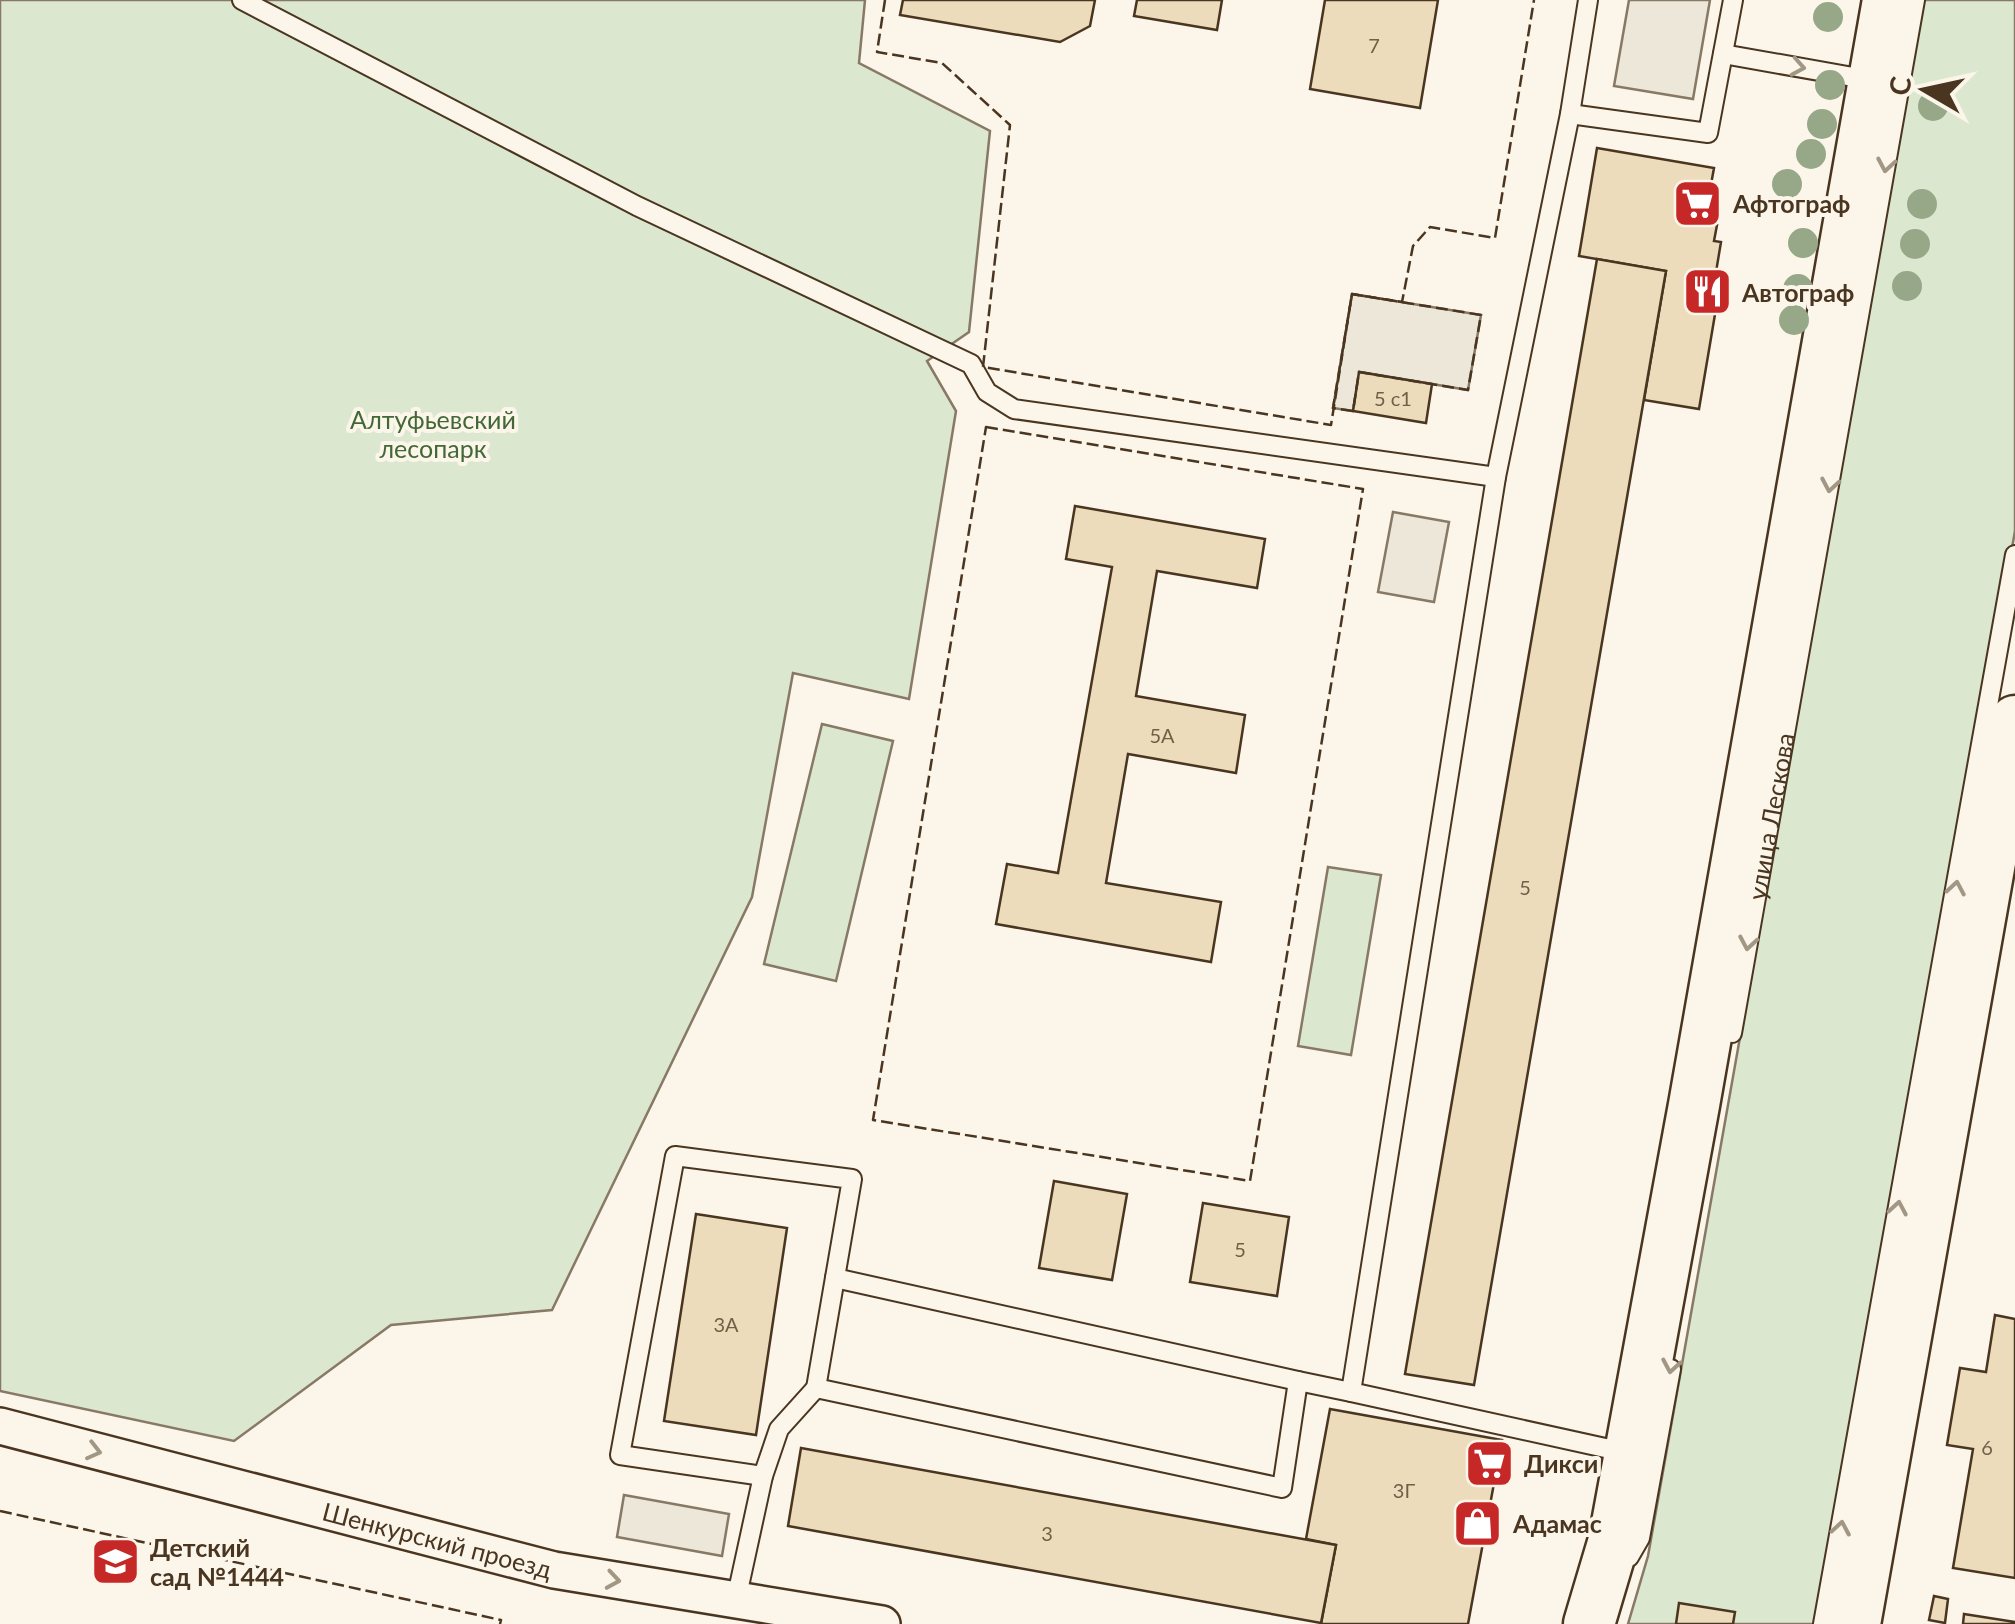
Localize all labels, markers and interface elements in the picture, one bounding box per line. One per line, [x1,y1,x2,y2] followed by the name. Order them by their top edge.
[1368,33,1380,57] house number: 7
[1875,40,1975,140] north arrow
[1789,55,1806,76] one-way arrow
[1881,74,1918,98] text: С
[1876,157,1897,173] one-way arrow
[1672,177,1724,229] supermarket icon: Афтограф
[1732,188,1850,218] place label: Афтограф
[1681,266,1733,318] restaurant icon: Автограф
[1741,277,1854,307] place label: Автограф
[1374,386,1412,410] house number: 5 с1
[350,404,516,463] park label: Алтуфьевский лесопарк
[1820,477,1841,493] one-way arrow
[1149,723,1175,747] house number: 5А
[1741,730,1800,902] street label: улица Лескова
[1519,875,1531,899] house number: 5
[1945,880,1966,897] one-way arrow
[1738,935,1759,951] one-way arrow
[1887,1200,1908,1216] one-way arrow
[1234,1237,1246,1261] house number: 5
[713,1312,739,1336] house number: 3А
[1662,1357,1683,1374] one-way arrow
[1981,1435,1993,1459] house number: 6
[1463,1437,1515,1489] supermarket icon: Дикси
[85,1439,102,1460] one-way arrow
[1524,1448,1598,1478] place label: Дикси
[1393,1478,1415,1502] house number: 3Г
[320,1496,555,1584] street label: Шенкурский проезд
[1452,1497,1504,1549] shop icon: Адамас
[1512,1508,1602,1538] place label: Адамас
[1829,1520,1850,1537] one-way arrow
[1041,1521,1053,1545] house number: 3
[150,1532,284,1591] place label: Детский сад №1444
[89,1535,141,1587] school or university icon: Детский сад №1444
[605,1568,622,1589] one-way arrow

